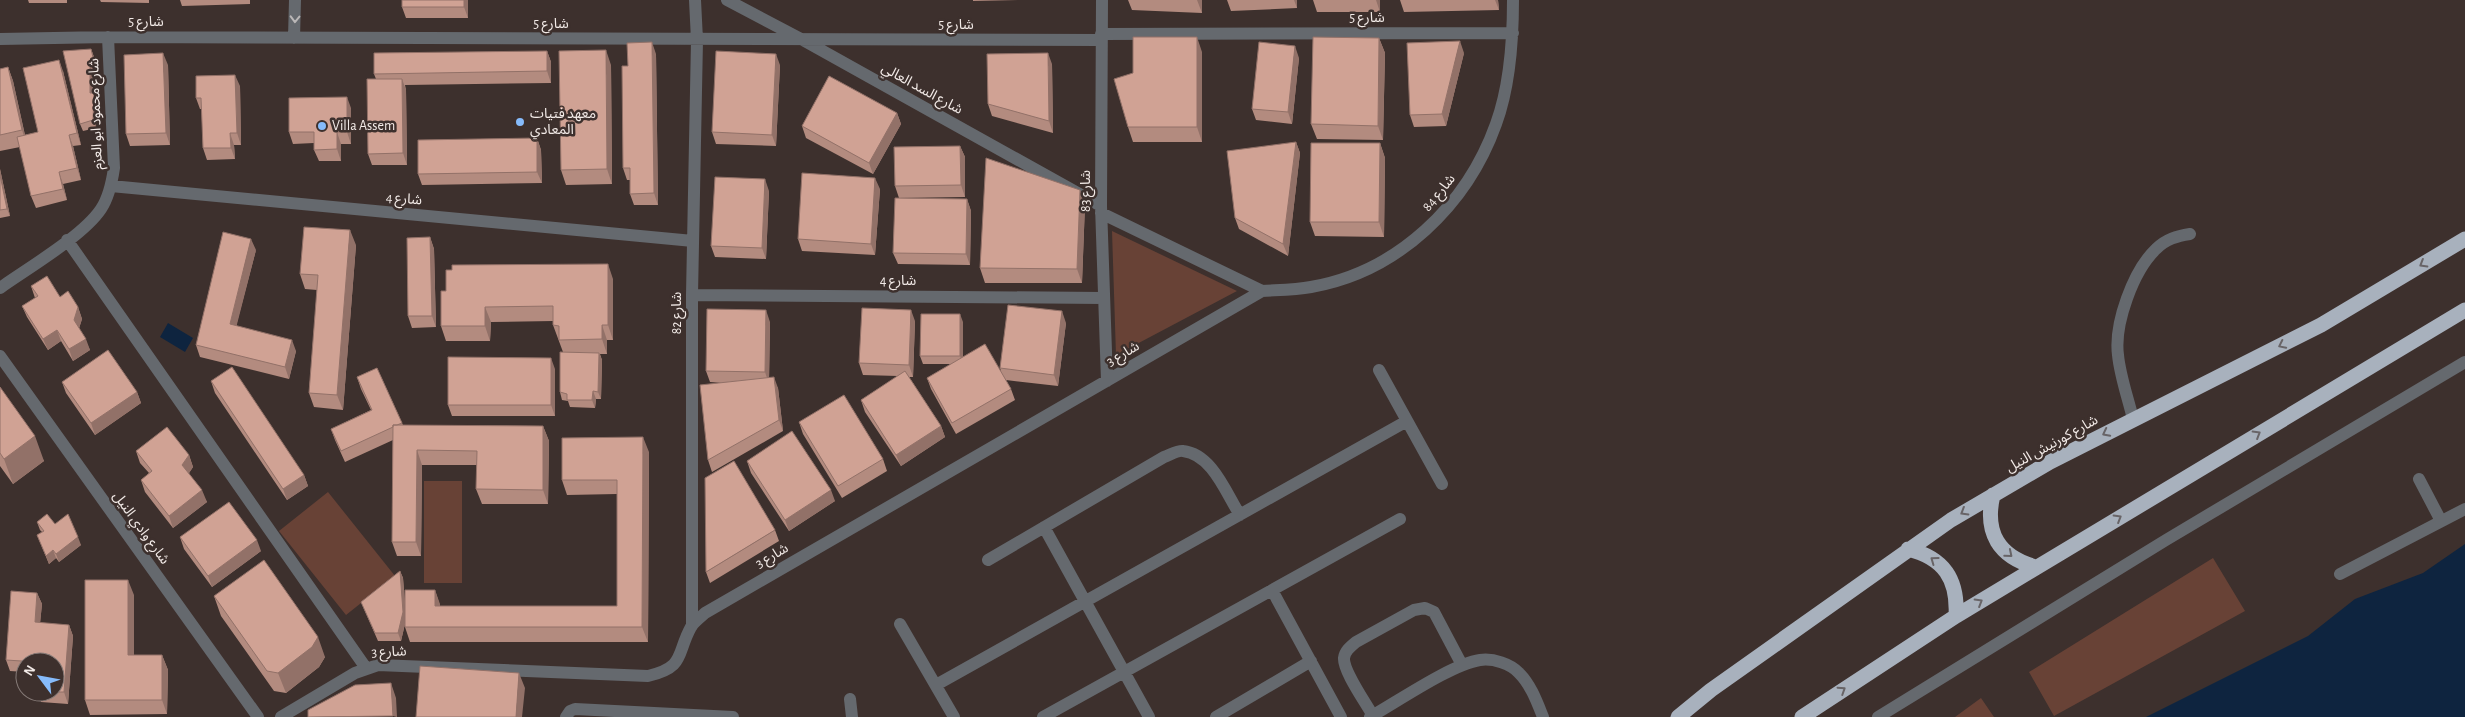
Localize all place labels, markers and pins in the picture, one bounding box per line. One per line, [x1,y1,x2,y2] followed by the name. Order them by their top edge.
[530,107,596,140] place label: معهد فتيات المعادي
[514,116,526,128] marker: معهد فتيات المعادي
[332,119,395,133] place label: Villa Assem
[316,120,328,132] marker: Villa Assem

